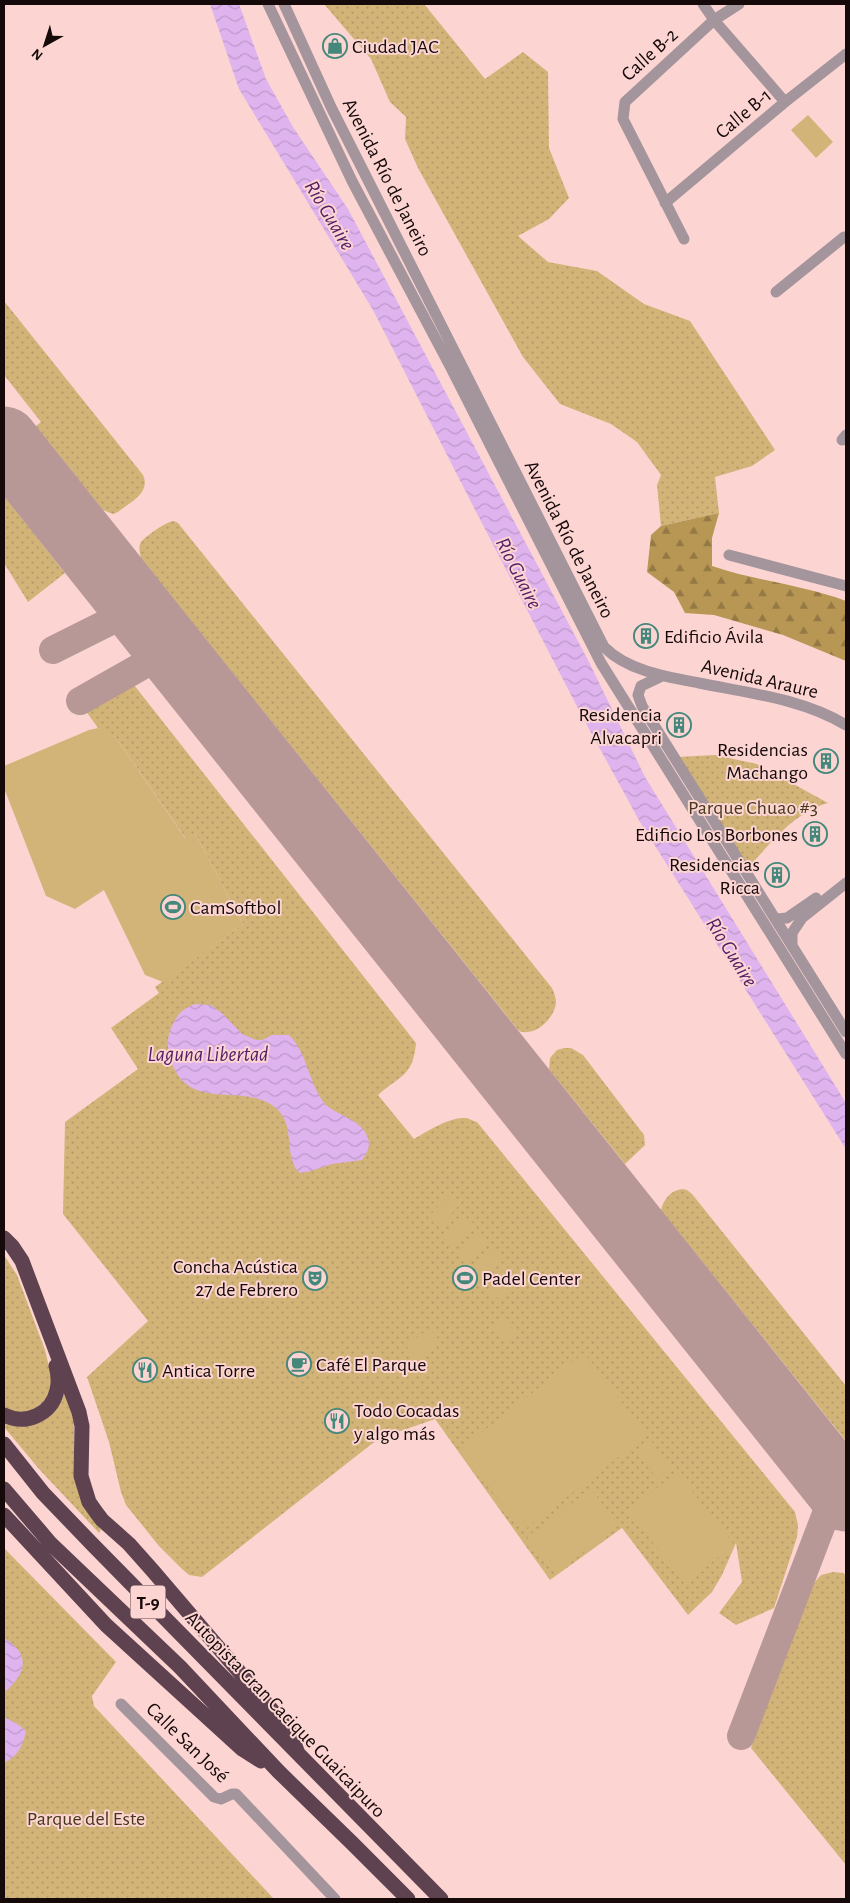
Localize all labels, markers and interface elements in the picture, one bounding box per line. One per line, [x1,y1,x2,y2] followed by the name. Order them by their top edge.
[20,20,70,70] north arrow
[618,25,682,85] street label: Calle B-2
[322,33,348,59] shop icon: Ciudad JAC
[352,37,439,57] place label: Ciudad JAC
[29,46,46,63] text: N
[712,85,775,143] street label: Calle B-1
[339,95,436,260] street label: Avenida Río de Janeiro
[301,177,359,254] water label: Río Guaire
[521,457,618,622] street label: Avenida Río de Janeiro
[492,534,546,613] water label: Río Guaire
[633,623,659,649] building icon: Edificio Ávila
[664,626,764,647] place label: Edificio Ávila
[699,656,820,702] street label: Avenida Araure
[578,705,662,748] place label: Residencia Alvacapri
[666,712,692,738] building icon: Residencia Alvacapri
[717,740,808,783] place label: Residencias Machango
[813,748,839,774] building icon: Residencias Machango
[688,798,818,818] park label: Parque Chuao #3
[802,821,828,847] building icon: Edificio Los Borbones
[635,825,798,845] place label: Edificio Los Borbones
[669,855,760,898] place label: Residencias Ricca
[764,862,790,888] building icon: Residencias Ricca
[160,894,186,920] sports icon: CamSoftbol
[190,898,281,918] place label: CamSoftbol
[702,914,761,991] water label: Río Guaire
[148,1044,268,1065] water label: Laguna Libertad
[173,1257,298,1300] place label: Concha Acústica 27 de Febrero
[302,1265,328,1291] theatre icon: Concha Acústica 27 de Febrero
[452,1265,478,1291] sports icon: Padel Center
[482,1269,581,1289] place label: Padel Center
[286,1351,312,1377] cafe icon: Café El Parque
[316,1355,426,1375] place label: Café El Parque
[132,1357,158,1383] restaurant icon: Antica Torre
[162,1361,255,1381] place label: Antica Torre
[353,1401,459,1444] place label: Todo Cocadas y algo más
[324,1408,350,1434] restaurant icon: Todo Cocadas y algo más
[130,1585,166,1618] road number: T-9
[181,1608,389,1822] street label: Autopista Gran Cacique Guaicaipuro
[142,1699,232,1787] street label: Calle San José
[27,1809,145,1829] park label: Parque del Este

